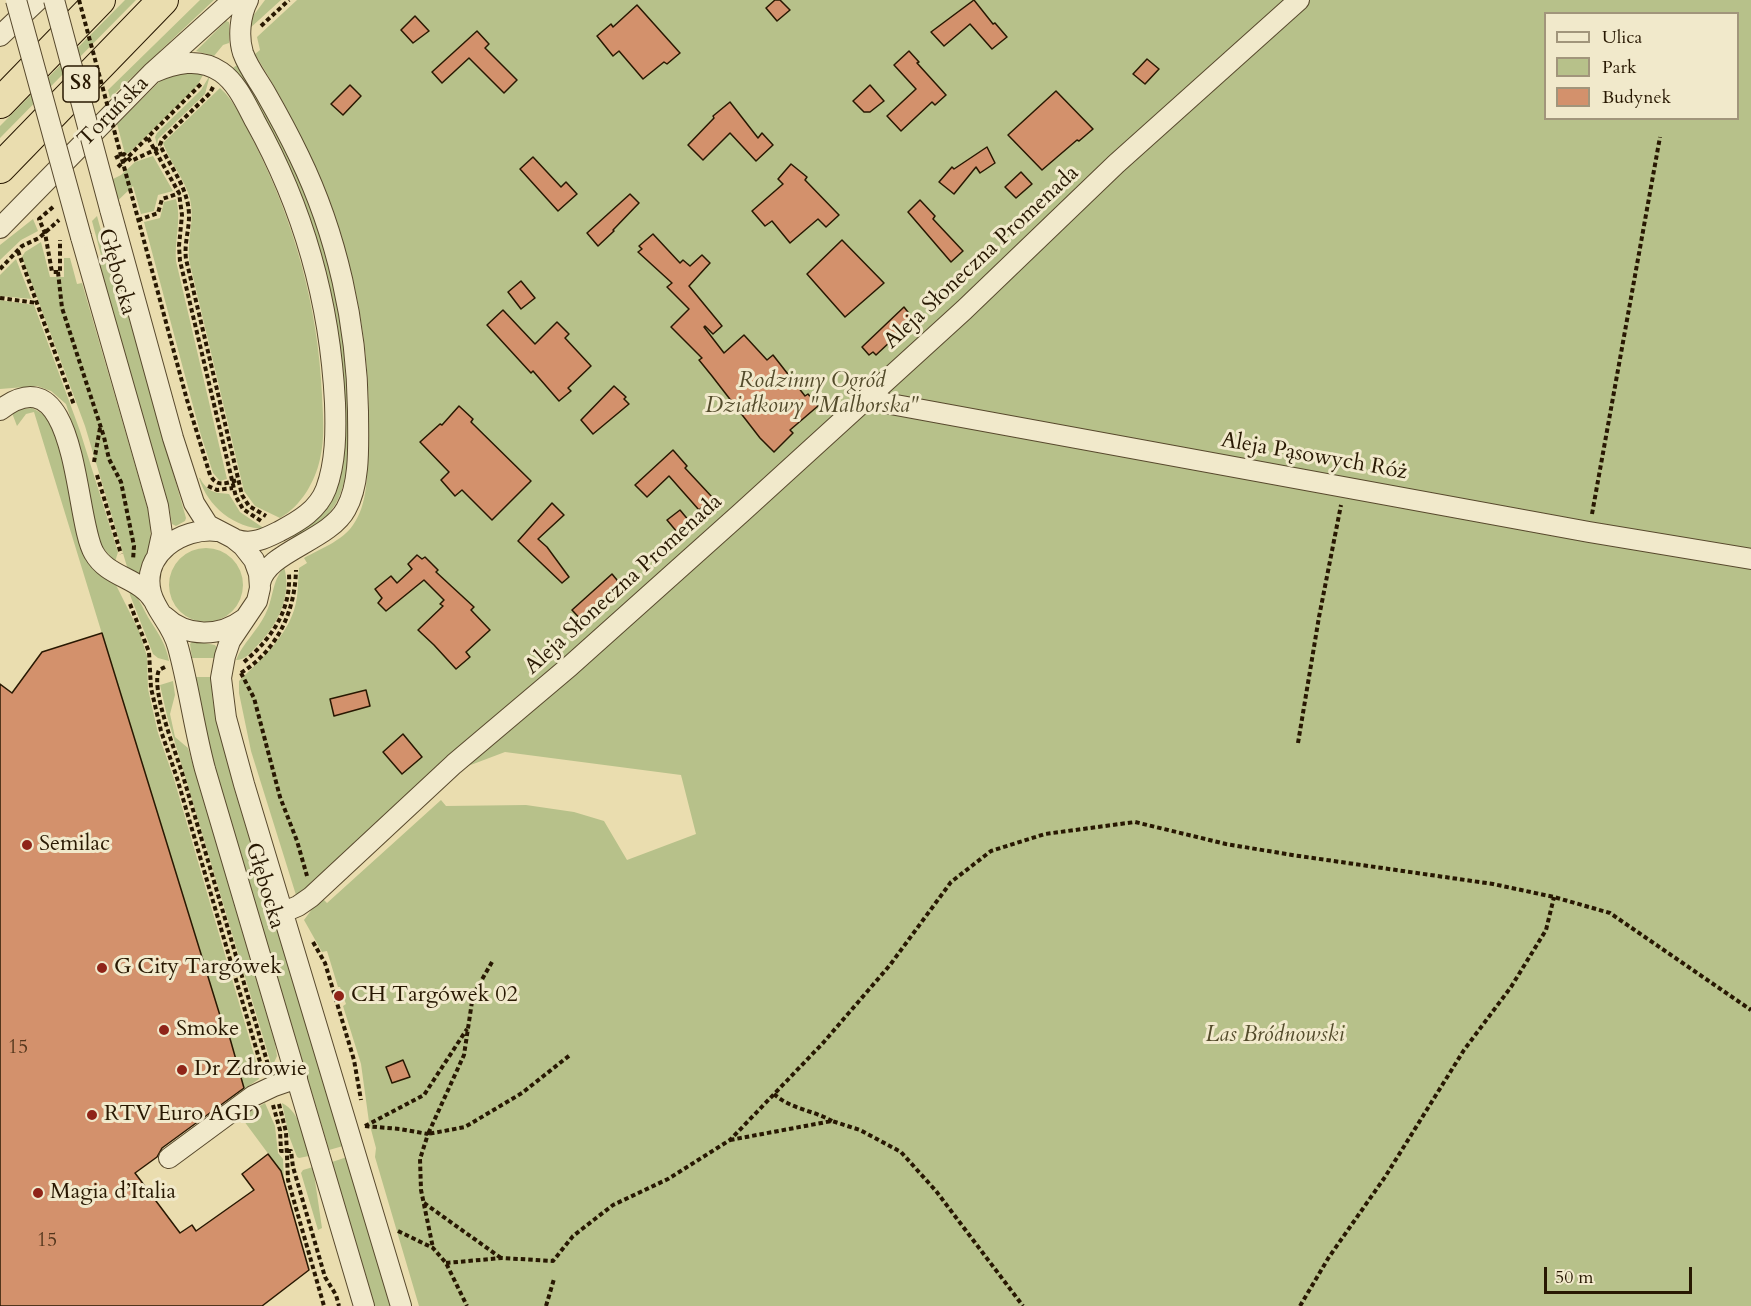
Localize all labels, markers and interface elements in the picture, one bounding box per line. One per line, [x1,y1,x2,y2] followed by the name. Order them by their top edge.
[1544,12,1739,120] legend
[1602,25,1642,50] text: Ulica
[1602,55,1637,80] text: Park
[63,66,99,102] road number: S8
[73,71,155,153] street label: Toruńska
[1602,85,1671,110] text: Budynek
[879,161,1085,355] street label: Aleja Słoneczna Promenada
[91,226,141,318] street label: Głębocka
[705,369,919,420] park label: Rodzinny Ogród Działkowy "Malborska"
[1219,428,1409,486] street label: Aleja Pąsowych Róż
[520,489,728,681] street label: Aleja Słoneczna Promenada
[39,832,110,858] place label: Semilac
[20,838,34,852] marker: Semilac
[238,840,290,932] street label: Głębocka
[114,955,282,981] place label: G City Targówek
[95,961,109,975] marker: G City Targówek
[351,983,518,1009] place label: CH Targówek 02
[332,989,346,1003] marker: CH Targówek 02
[176,1017,239,1043] place label: Smoke
[157,1023,171,1037] marker: Smoke
[1206,1023,1344,1049] park label: Las Bródnowski
[8,1036,28,1060] house number: 15
[194,1057,307,1083] place label: Dr Zdrowie
[175,1063,189,1077] marker: Dr Zdrowie
[104,1102,260,1128] place label: RTV Euro AGD
[85,1108,99,1122] marker: RTV Euro AGD
[50,1180,176,1206] place label: Magia d’Italia
[31,1186,45,1200] marker: Magia d’Italia
[37,1229,57,1253] house number: 15
[1547,1255,1696,1293] scale bar
[1555,1265,1594,1290] text: 50 m

